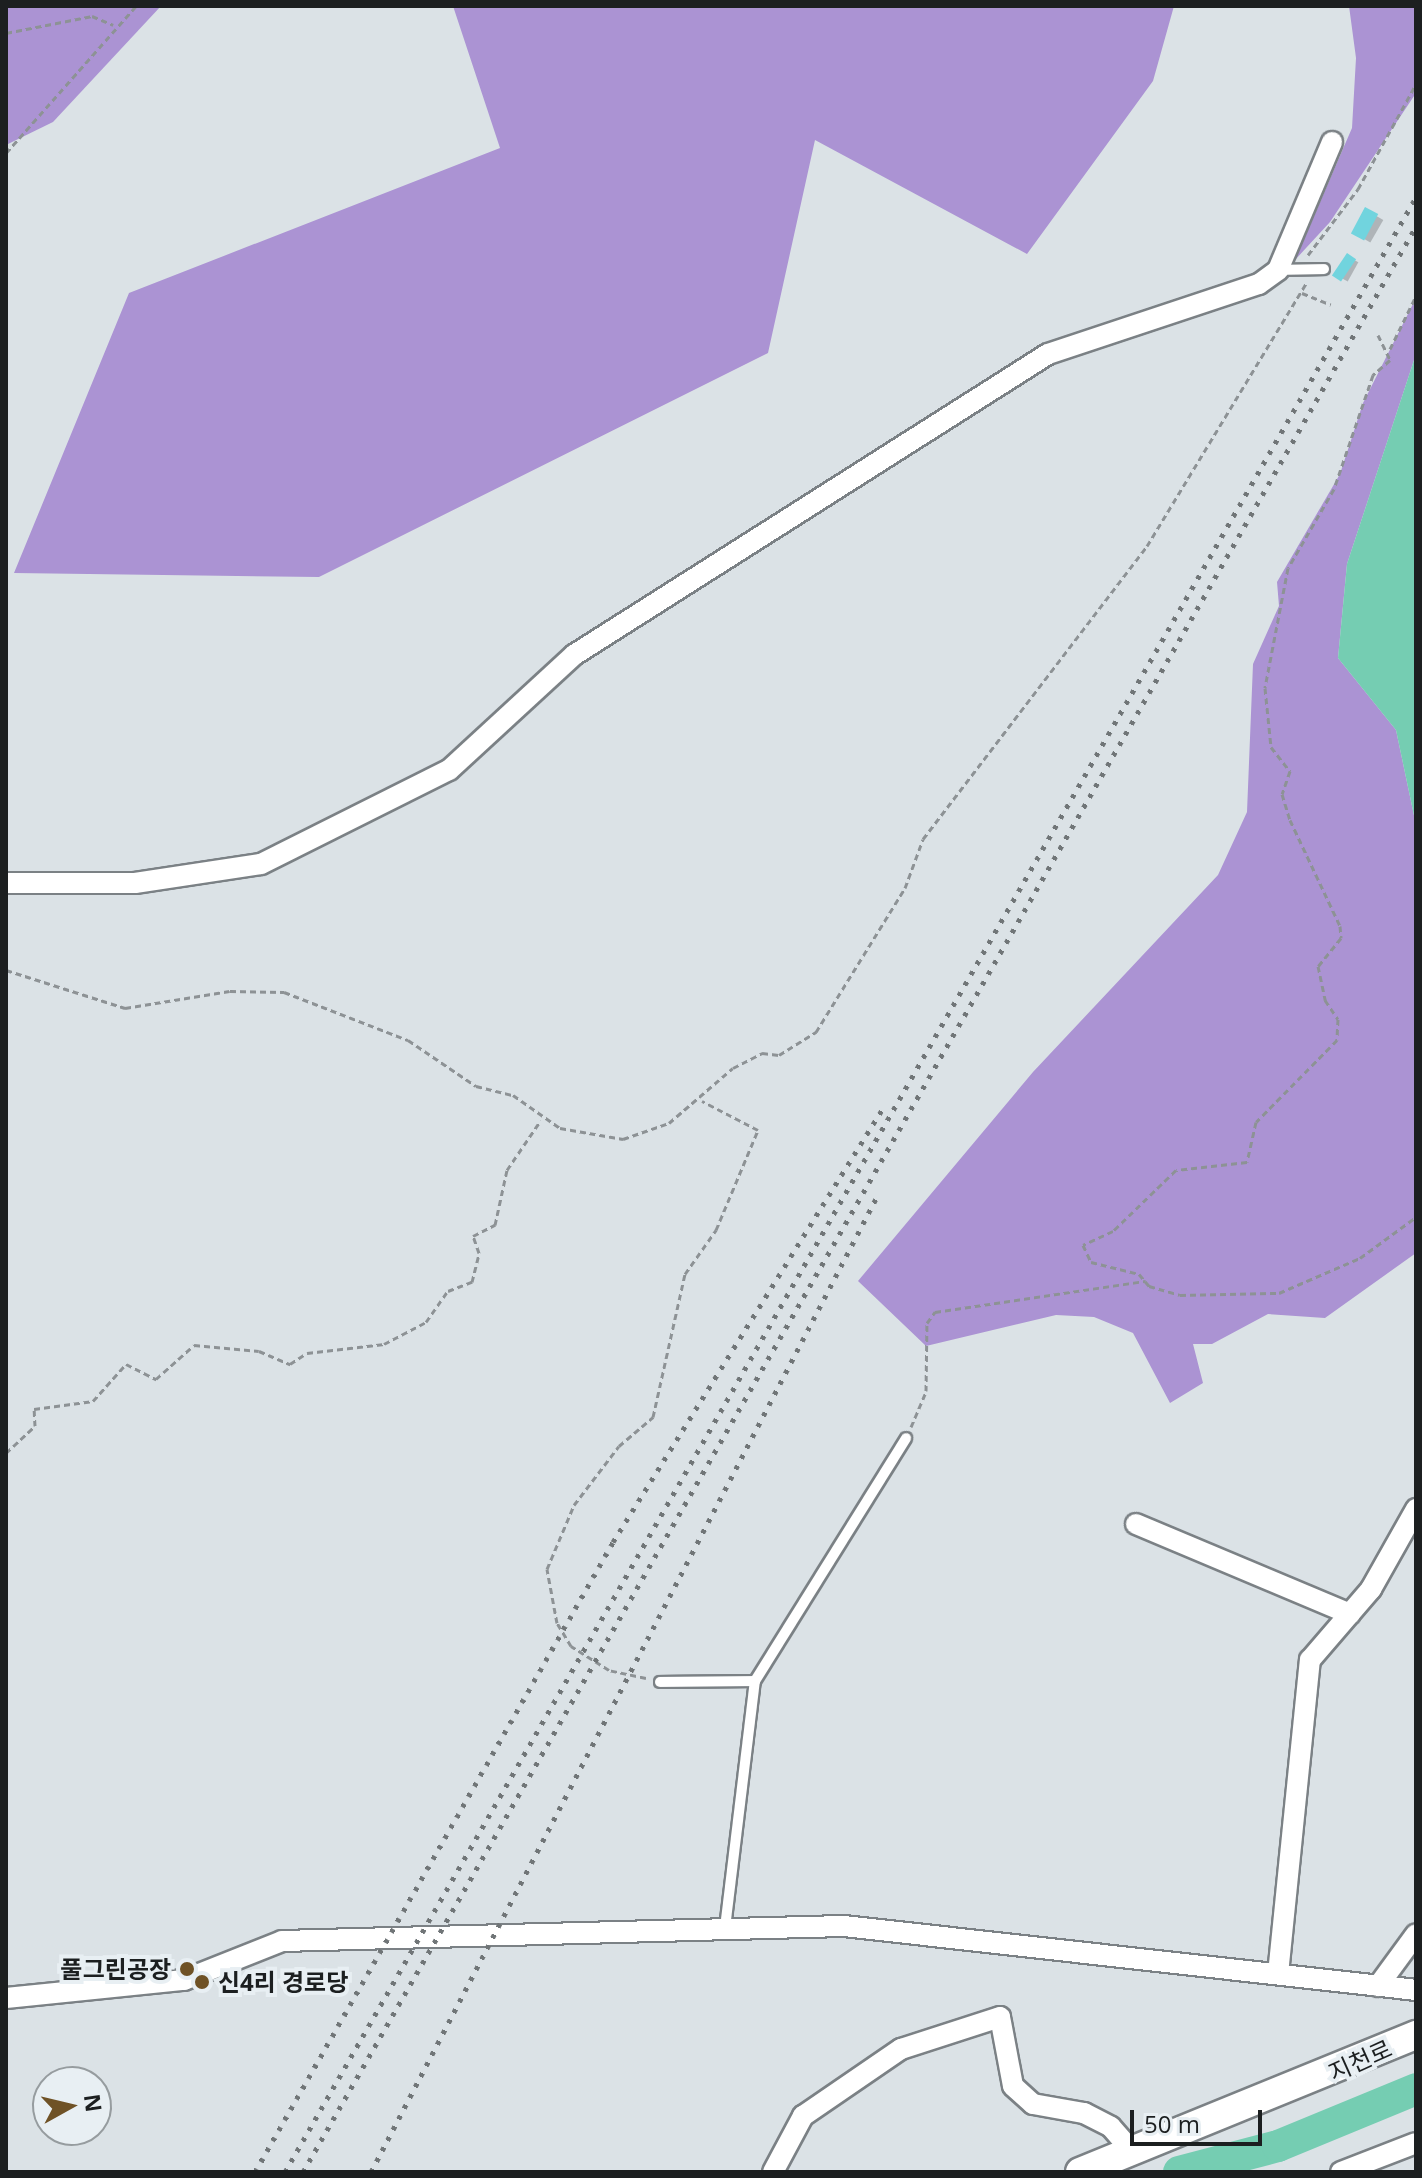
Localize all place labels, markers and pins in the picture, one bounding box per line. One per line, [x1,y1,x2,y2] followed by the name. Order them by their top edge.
[61,1955,171,1983] place label: 풀그린공장
[178,1960,196,1978] marker: 풀그린공장
[218,1968,348,1996] place label: 신4리 경로당
[193,1973,211,1991] marker: 신4리 경로당

